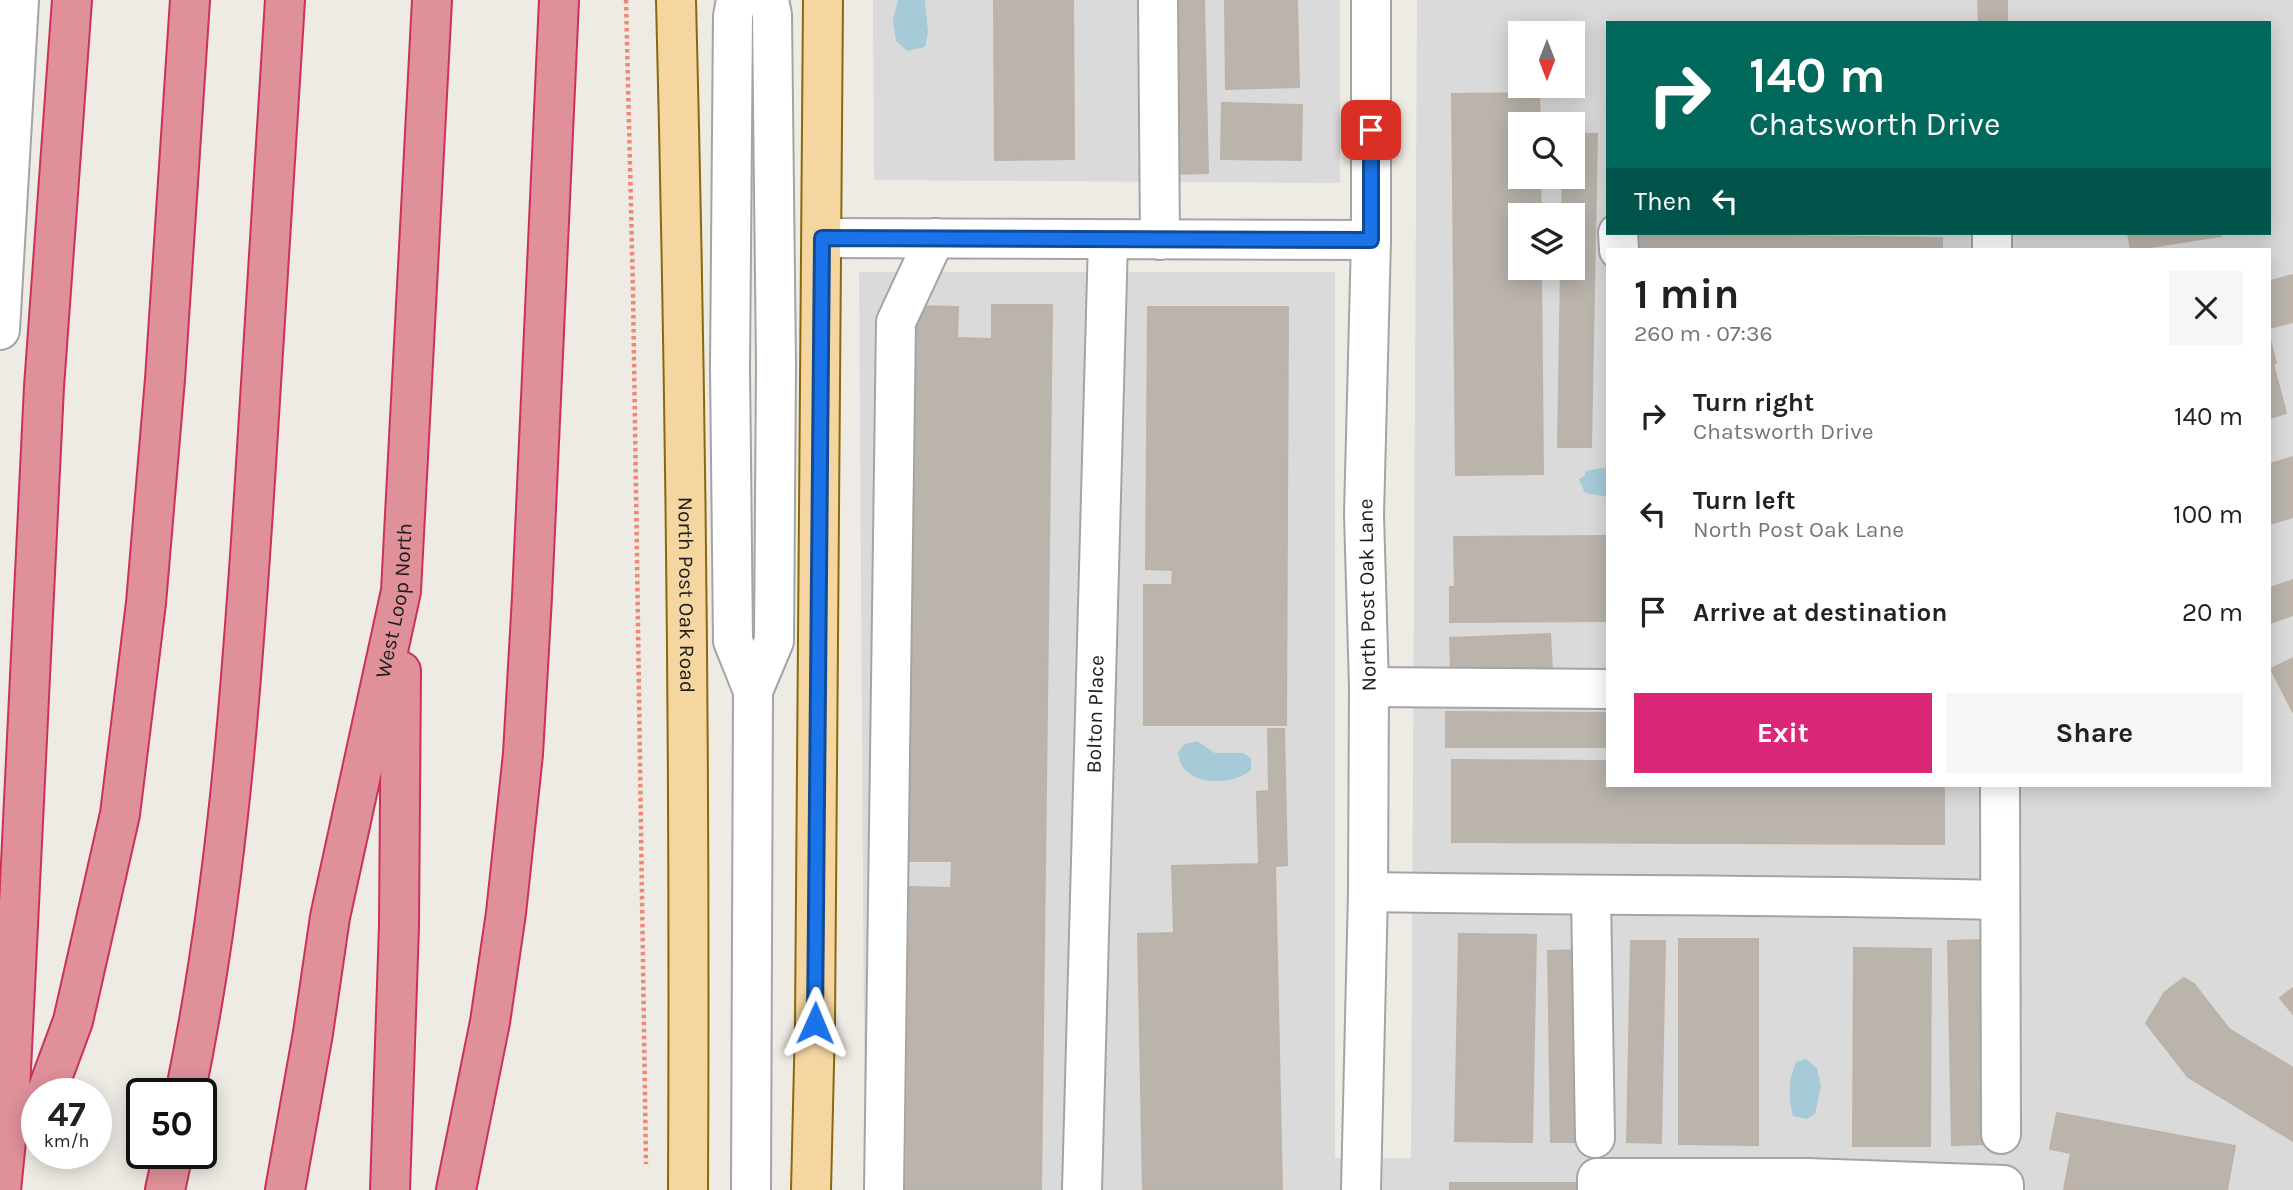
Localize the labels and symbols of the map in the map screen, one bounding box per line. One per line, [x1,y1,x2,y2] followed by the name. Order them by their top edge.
[1508,21,1586,98] north arrow
[1341,100,1401,160] pin
[673,497,699,693] street label: North Post Oak Road
[1353,498,1381,692] street label: North Post Oak Lane
[370,522,417,680] street label: West Loop North
[1081,655,1109,774] street label: Bolton Place
[778,986,852,1060] position arrow
[126,1078,217,1169] speed limit sign: 50

